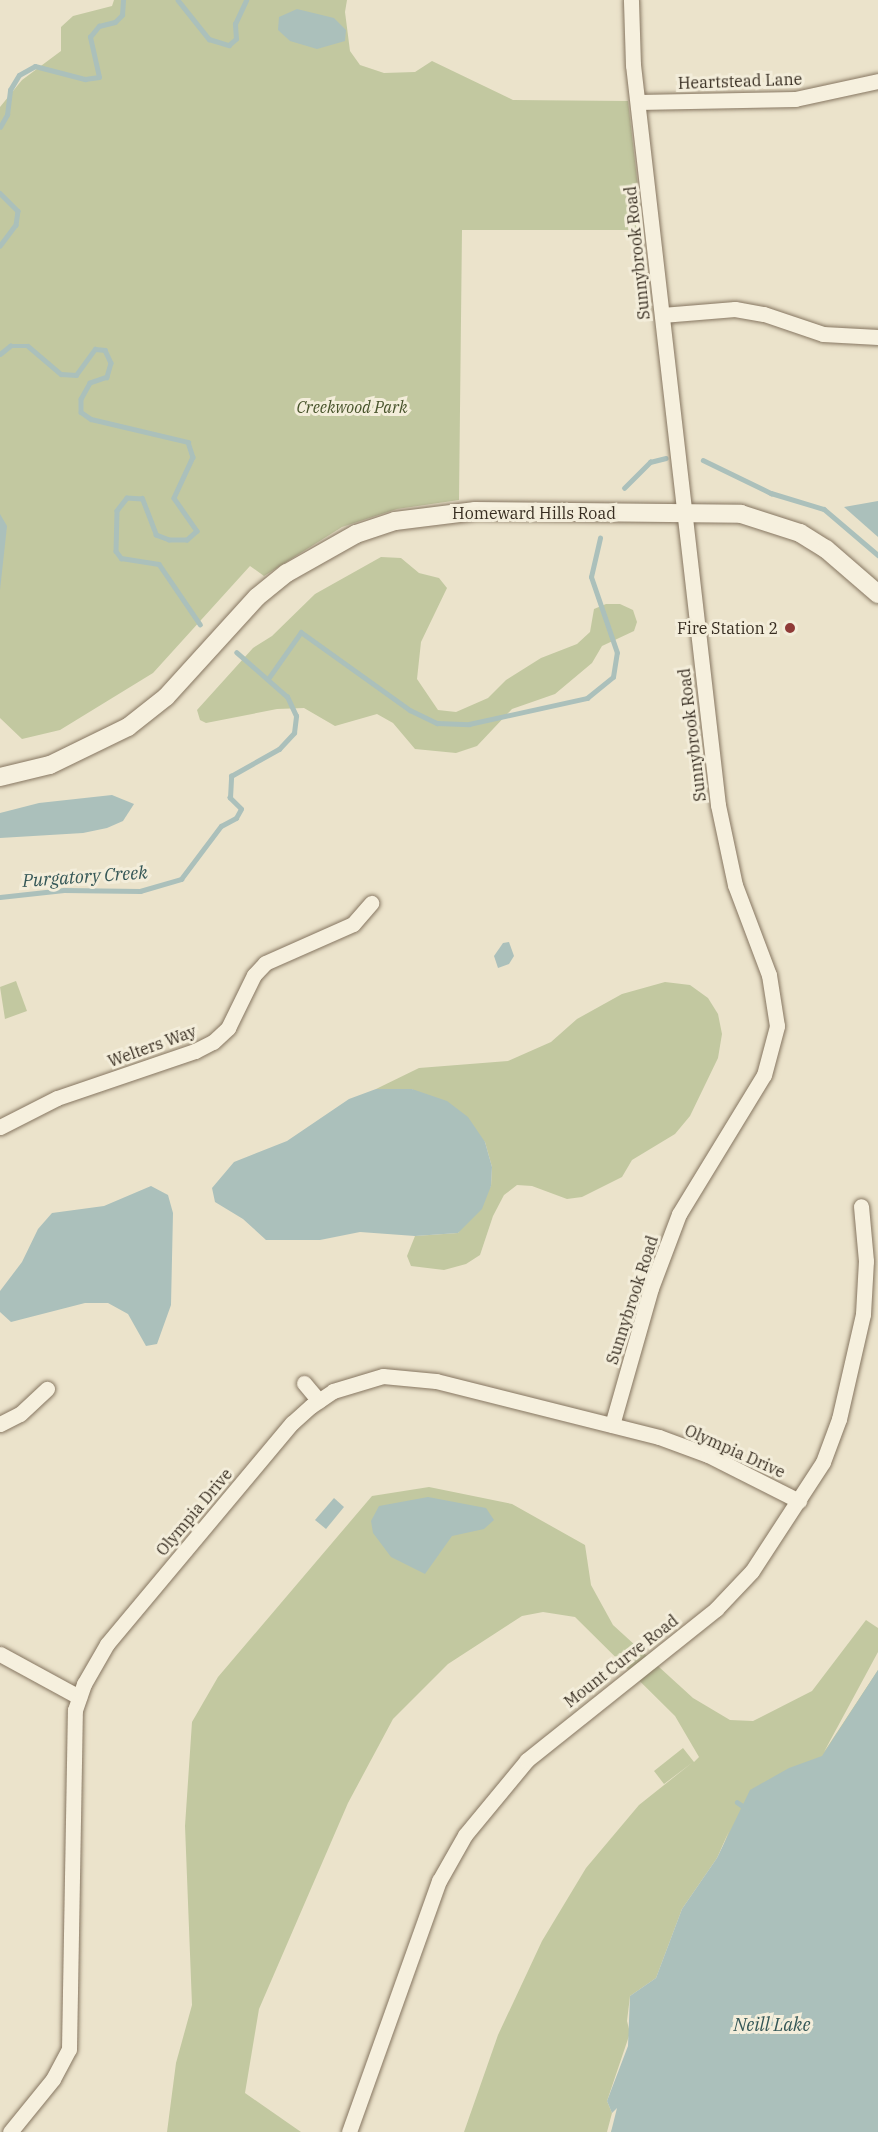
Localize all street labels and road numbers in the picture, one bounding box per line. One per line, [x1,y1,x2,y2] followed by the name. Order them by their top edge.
[678,69,802,93] street label: Heartstead Lane
[620,185,654,321] street label: Sunnybrook Road
[452,503,616,523] street label: Homeward Hills Road
[674,667,710,803] street label: Sunnybrook Road
[105,1021,199,1071] street label: Welters Way
[602,1233,662,1367] street label: Sunnybrook Road
[682,1420,788,1482] street label: Olympia Drive
[152,1465,236,1559] street label: Olympia Drive
[560,1611,682,1711] street label: Mount Curve Road

